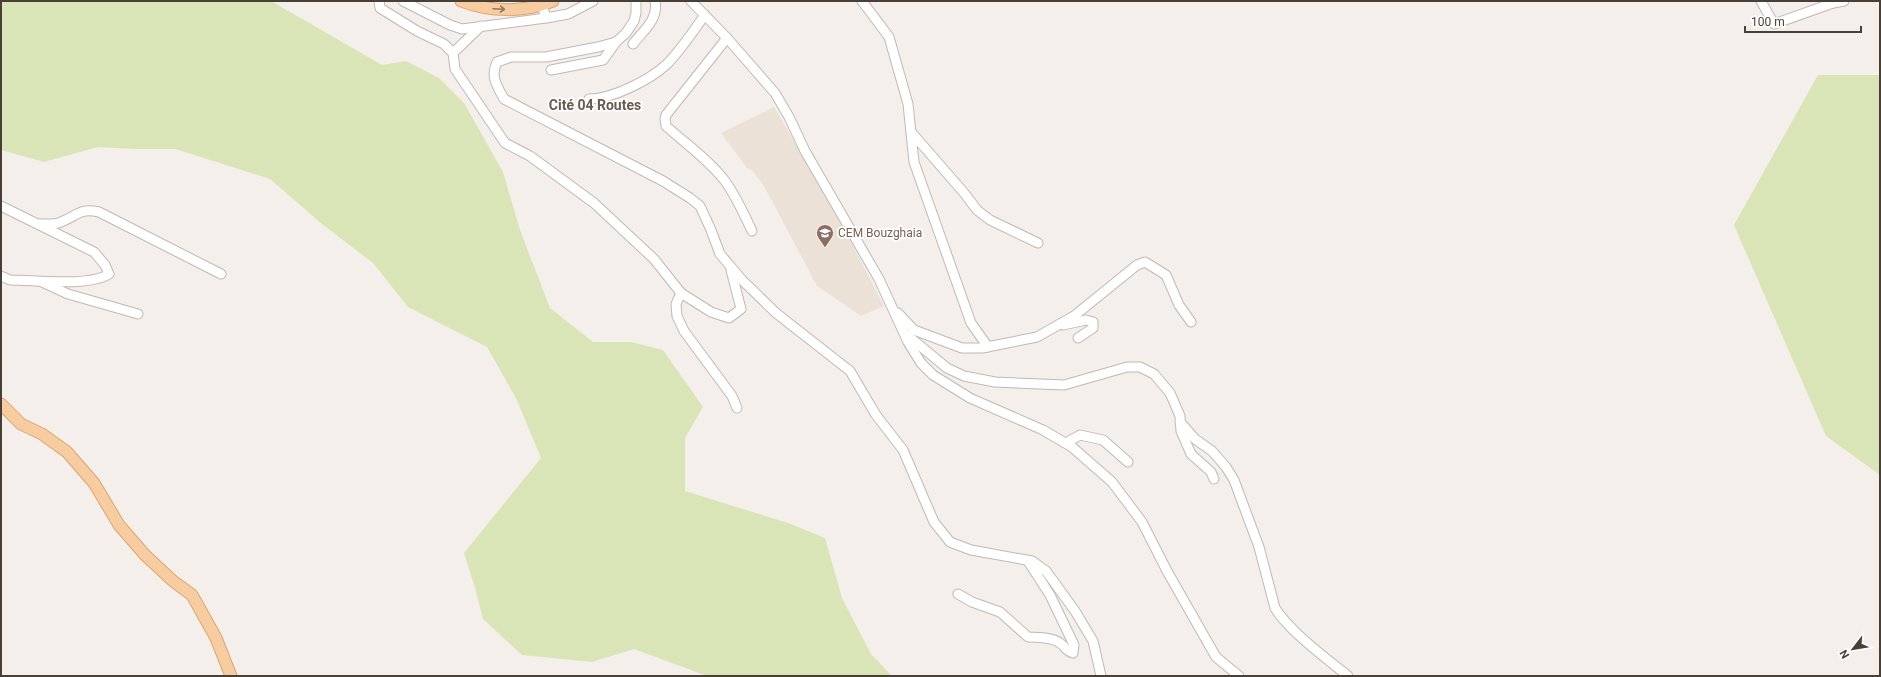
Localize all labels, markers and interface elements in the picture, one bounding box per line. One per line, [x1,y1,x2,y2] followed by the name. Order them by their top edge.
[492,5,505,12] one-way arrow
[1745,8,1861,34] scale bar
[1751,15,1785,29] text: 100 m
[549,97,641,113] district label: Cité 04 Routes
[815,223,835,248] school or university icon: CEM Bouzghaia
[838,226,922,240] place label: CEM Bouzghaia
[1833,629,1873,669] north arrow
[1837,647,1852,661] text: N

